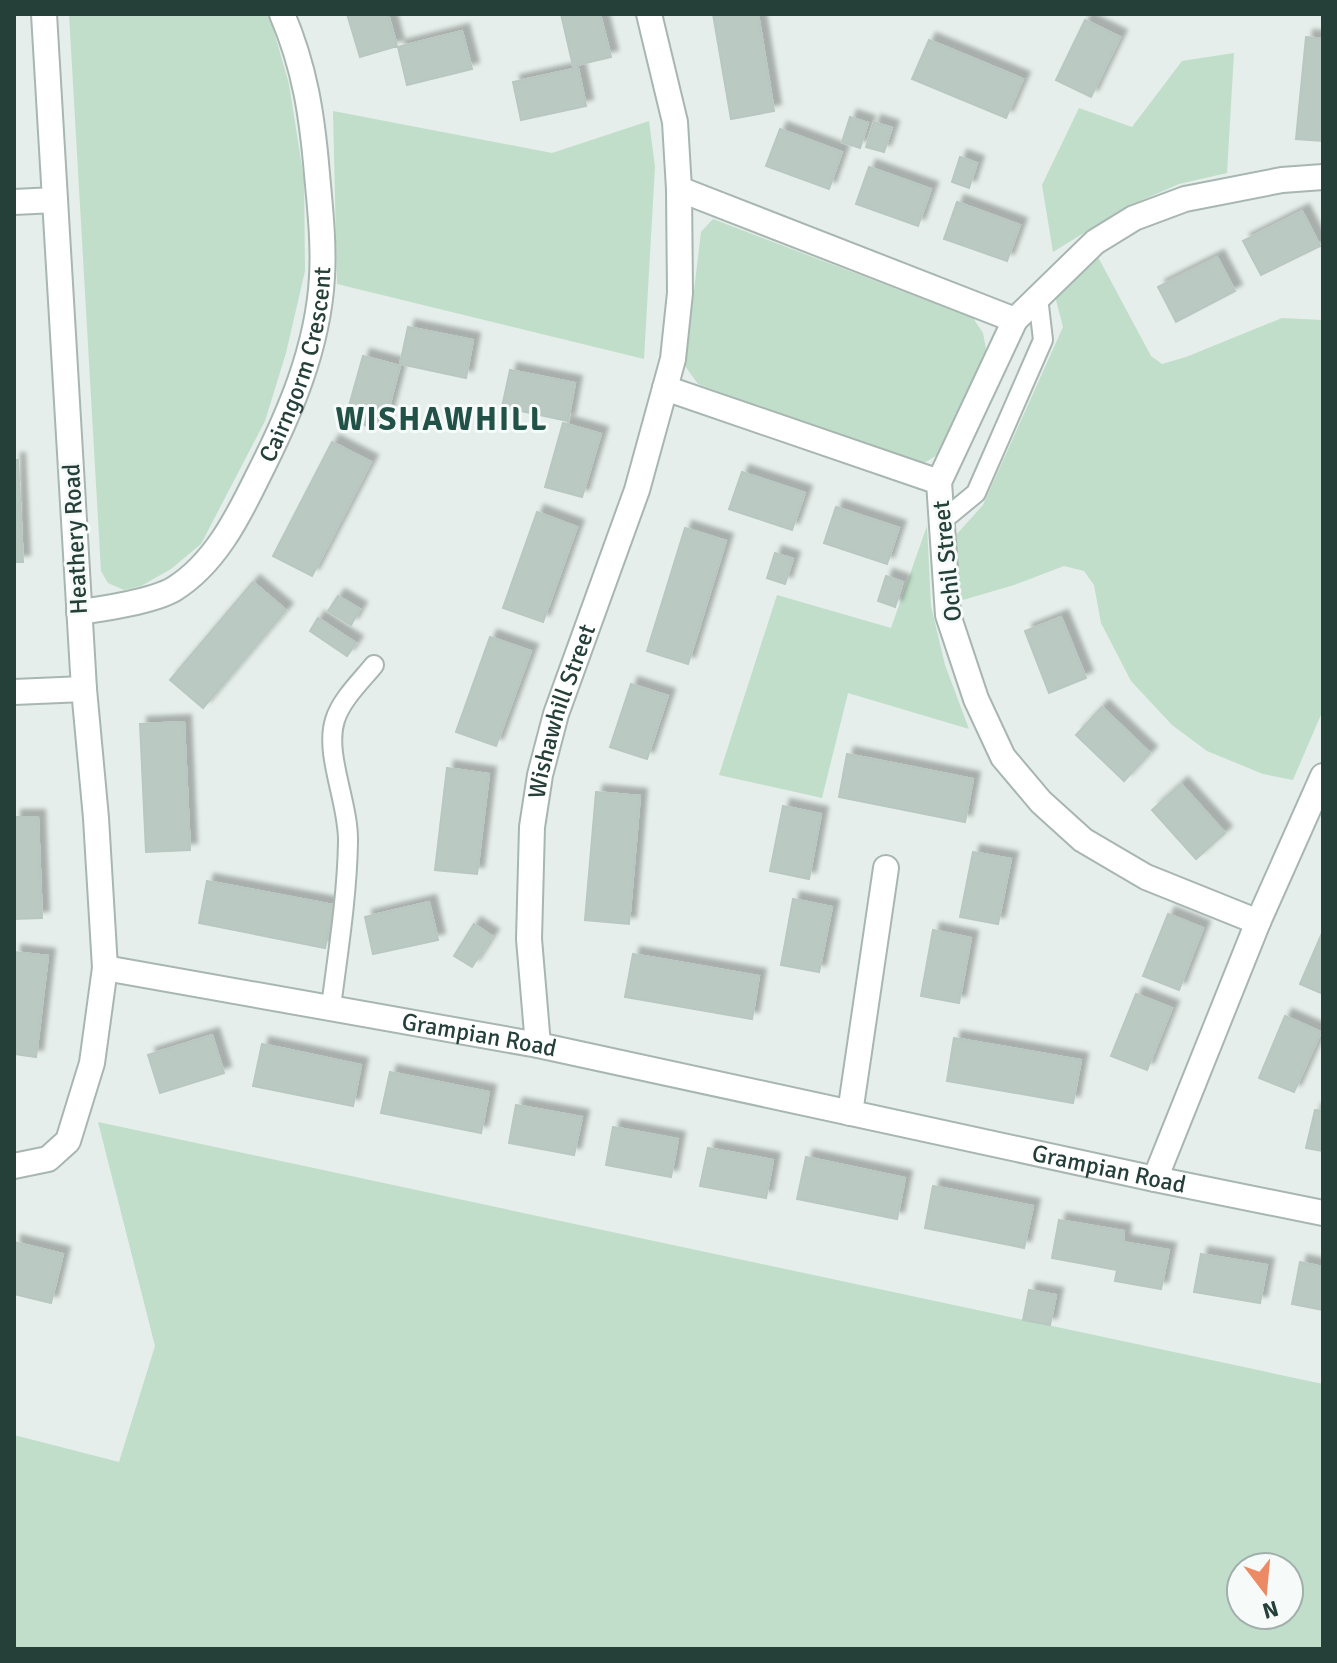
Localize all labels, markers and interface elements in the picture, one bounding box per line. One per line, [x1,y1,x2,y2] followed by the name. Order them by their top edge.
[252,266,337,467] street label: Cairngorm Crescent
[336,400,548,439] district label: WISHAWHILL
[56,463,94,615] street label: Heathery Road
[926,499,968,623] street label: Ochil Street
[522,620,602,801] street label: Wishawhill Street
[399,1006,559,1064] street label: Grampian Road
[1029,1138,1188,1200] street label: Grampian Road
[1225,1551,1305,1631] north arrow
[1259,1595,1281,1625] text: N

